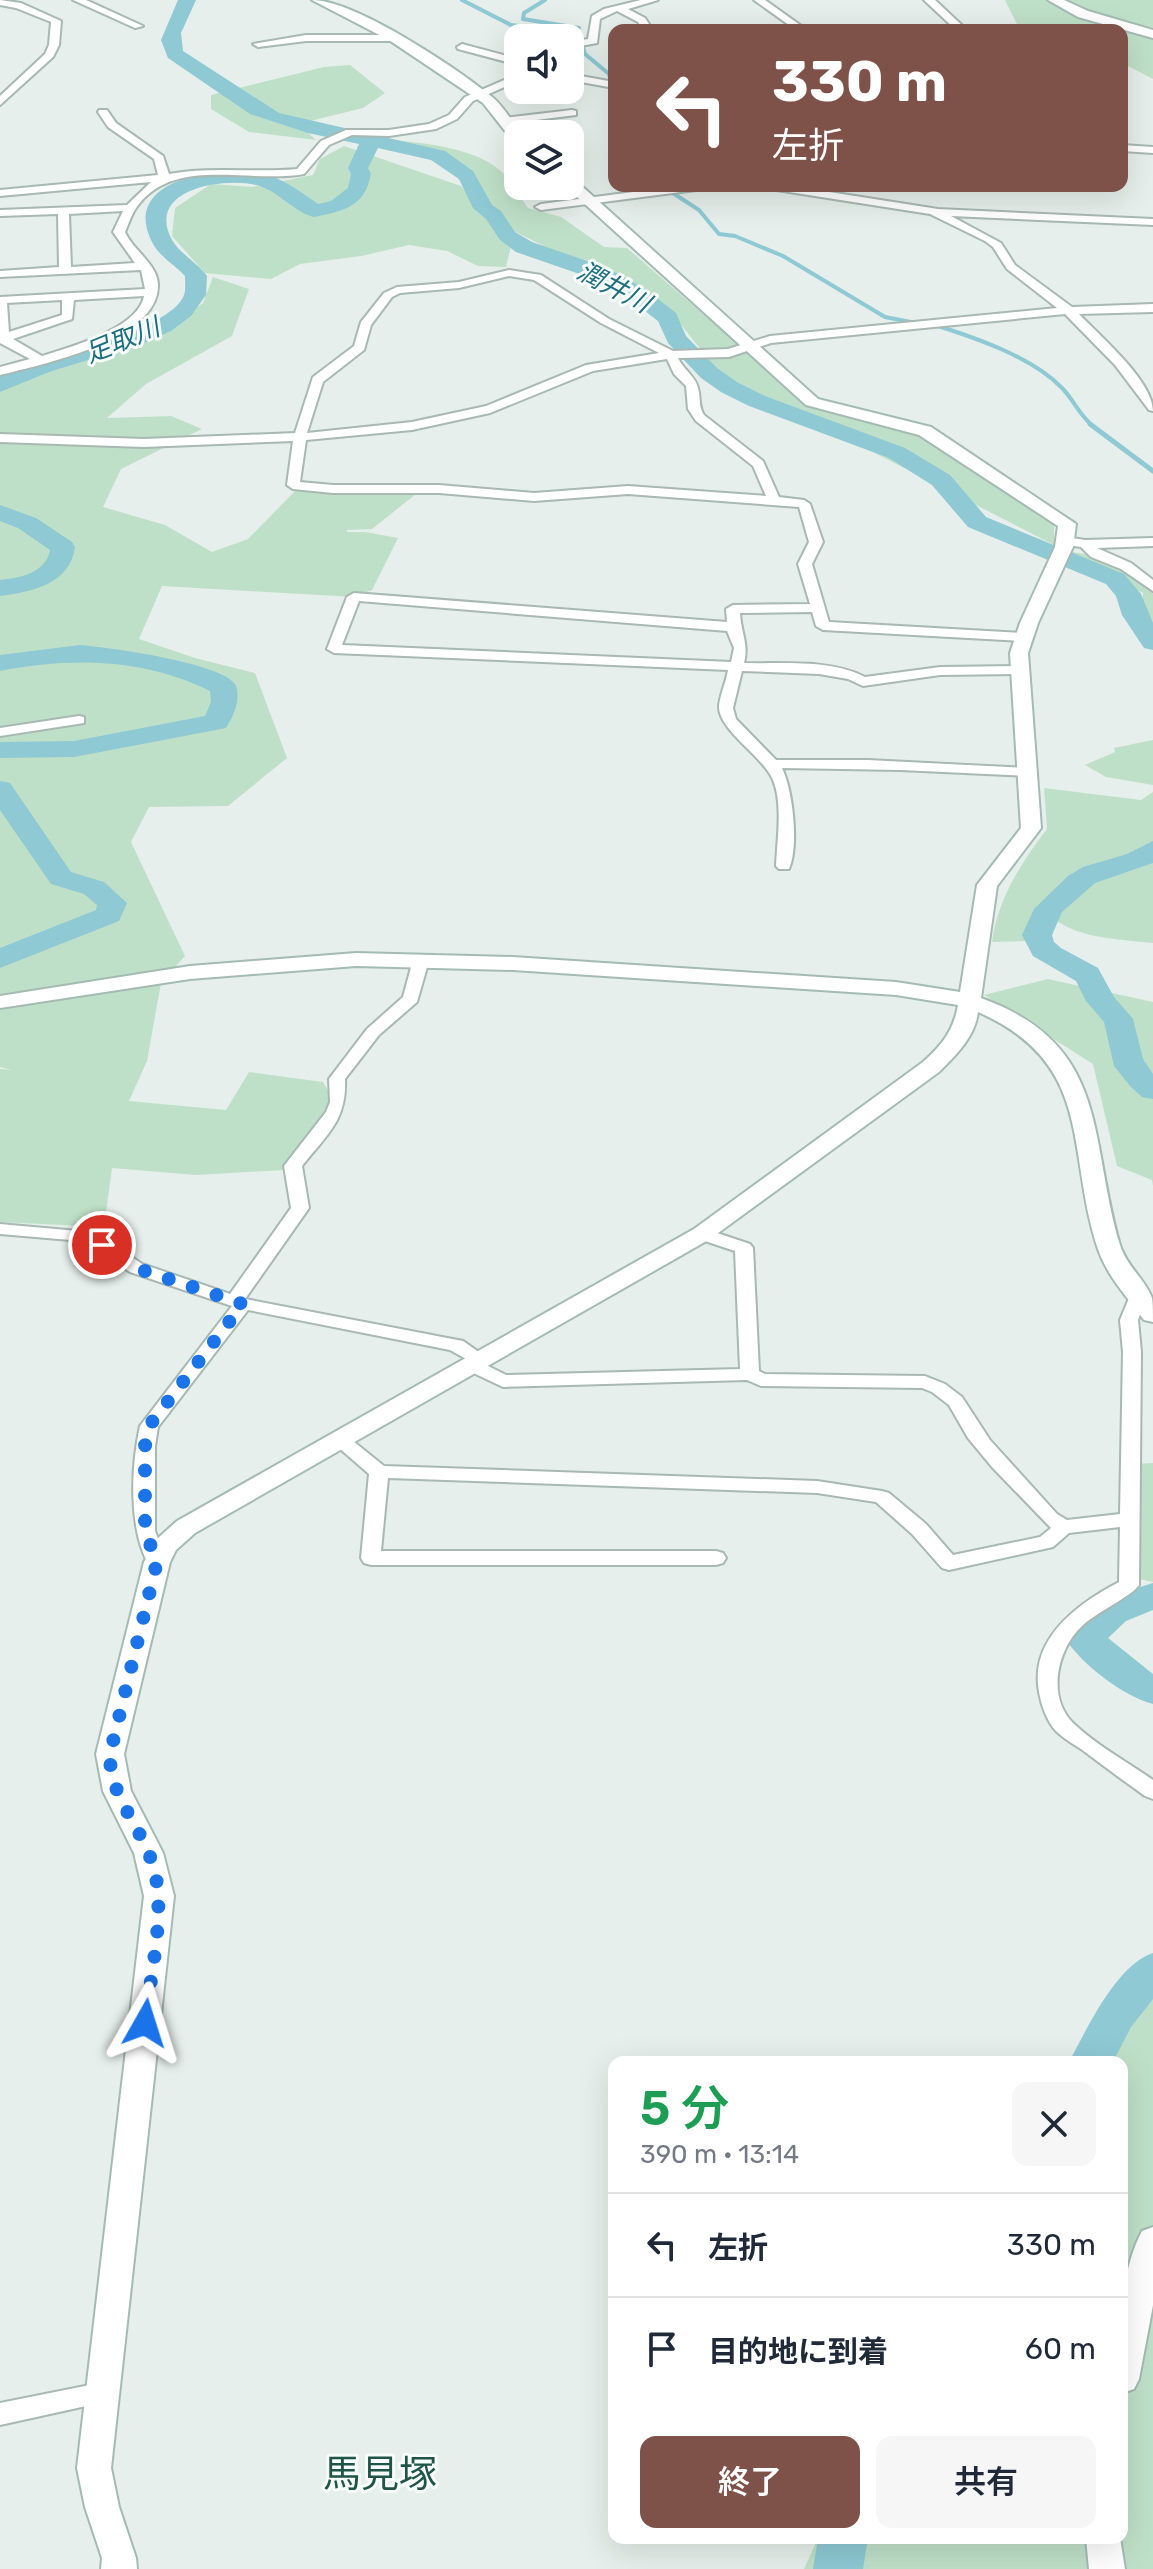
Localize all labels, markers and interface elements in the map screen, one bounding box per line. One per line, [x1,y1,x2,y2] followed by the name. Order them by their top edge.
[504,24,584,200] map controls
[504,24,584,104] button: sound
[772,49,947,115] text: 330 m
[640,56,744,160] icon: left
[504,120,584,200] button: layers
[772,124,844,167] text: 左折
[572,255,658,321] water label: 潤井川
[80,310,167,369] water label: 足取川
[68,1211,136,1279] pin
[80,1223,124,1267] icon: arrive
[103,1981,187,2065] position arrow
[640,2080,729,2137] text: 5 分
[1012,2082,1096,2166] button: close
[640,2139,799,2170] text: 390 m · 13:14
[640,2223,684,2267] icon: left
[1007,2227,1096,2263] text: 330 m
[708,2230,768,2266] text: 左折
[640,2327,684,2371] icon: arrive
[1025,2331,1096,2367] text: 60 m
[708,2334,888,2370] text: 目的地に到着
[640,2436,860,2528] button: 終了
[876,2436,1096,2528] button: 共有
[323,2451,437,2497] district label: 馬見塚

